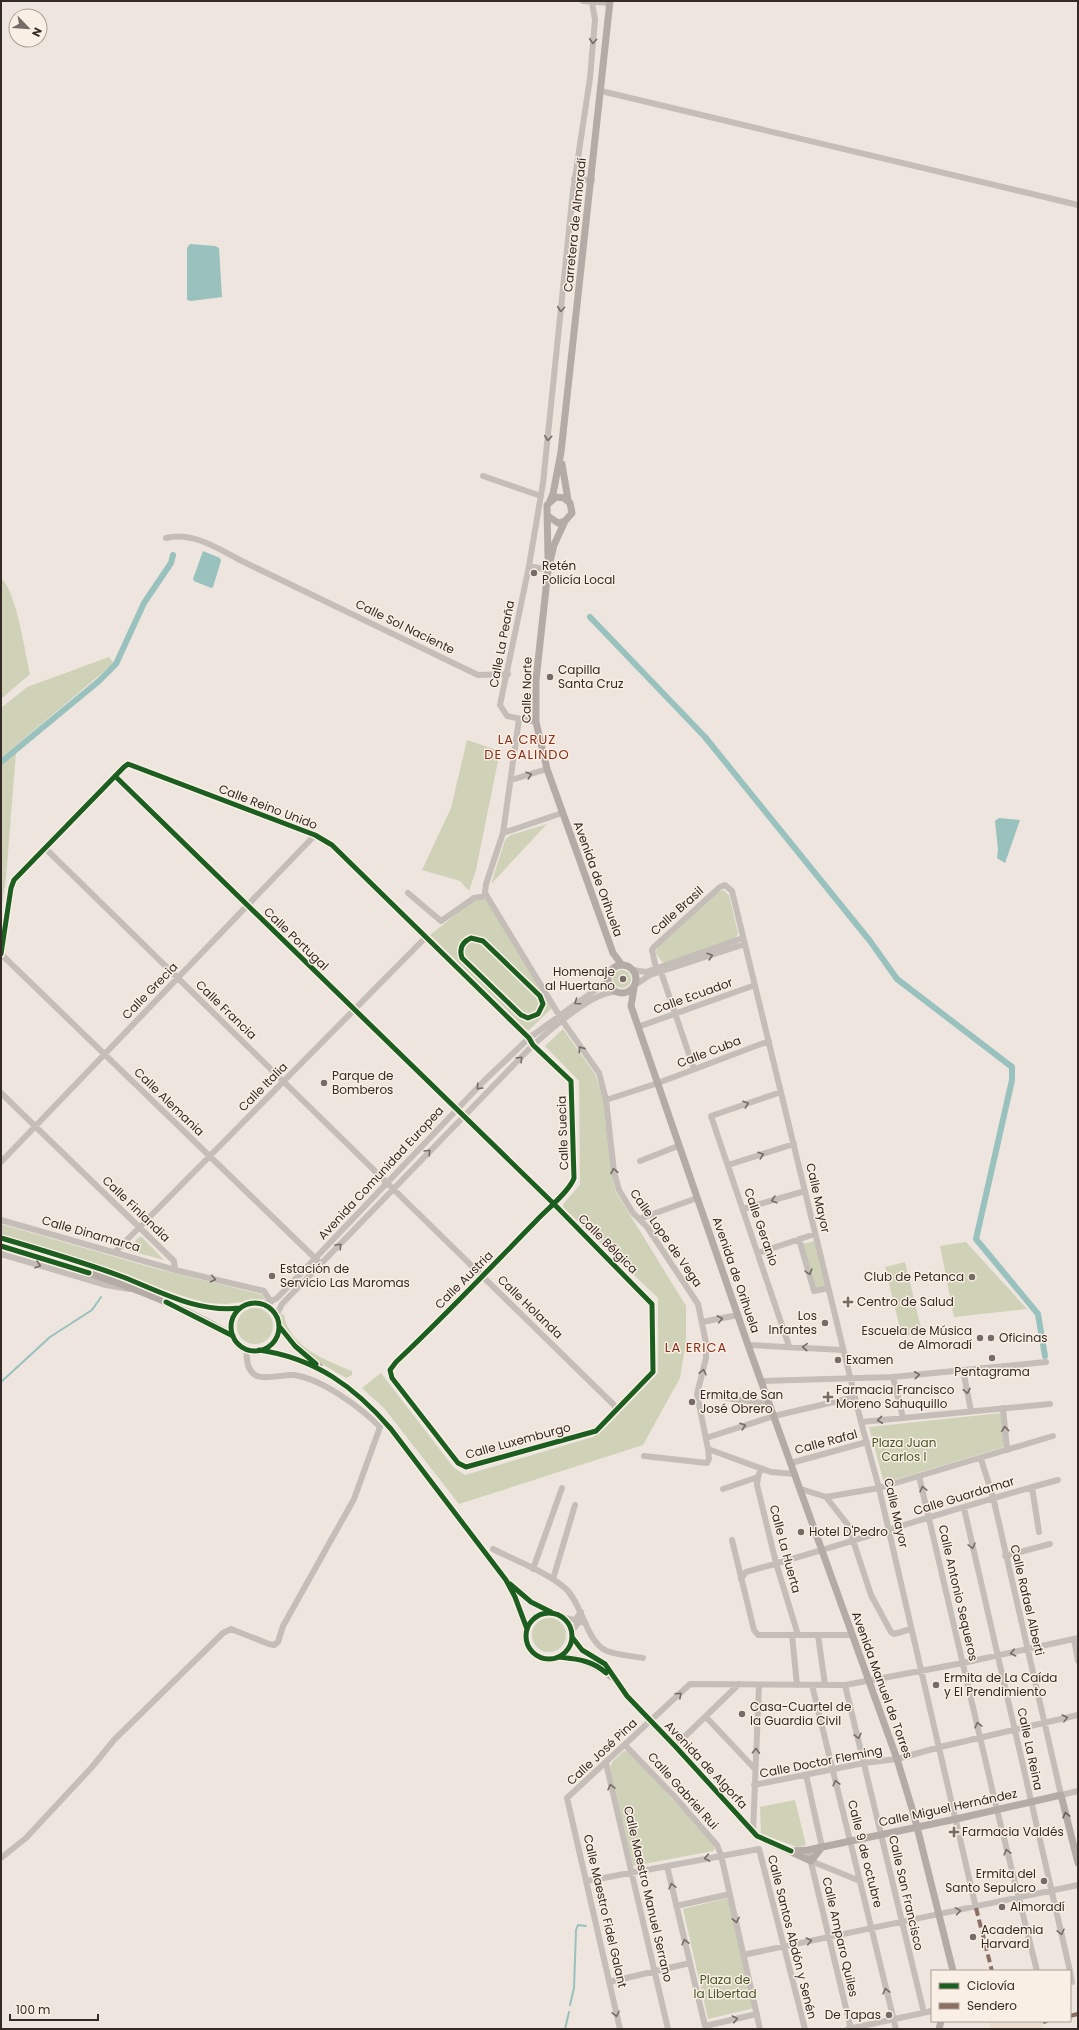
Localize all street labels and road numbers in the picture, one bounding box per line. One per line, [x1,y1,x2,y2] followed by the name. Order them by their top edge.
[559,157,590,293] street label: Carretera de Almoradí
[353,595,458,658] street label: Calle Sol Naciente
[485,599,518,689] street label: Calle La Peaña
[517,657,536,723] street label: Calle Norte
[216,780,320,833] street label: Calle Reino Unido
[570,819,627,939] street label: Avenida de Orihuela
[646,882,707,939] street label: Calle Brasil
[260,903,333,974] street label: Calle Portugal
[118,958,181,1023] street label: Calle Grecia
[651,973,735,1018] street label: Calle Ecuador
[192,976,261,1043] street label: Calle Francia
[674,1032,743,1071] street label: Calle Cuba
[234,1058,291,1115] street label: Calle Italia
[130,1064,208,1140] street label: Calle Alemania
[553,1096,572,1171] street label: Calle Suecia
[314,1102,447,1243] street label: Avenida Comunidad Europea
[802,1161,835,1235] street label: Calle Mayor
[99,1172,174,1246] street label: Calle Finlandia
[626,1185,707,1290] street label: Calle Lope de Vega
[740,1185,783,1268] street label: Calle Geranio
[575,1210,642,1277] street label: Calle Bélgica
[40,1211,142,1256] street label: Calle Dinamarca
[709,1214,764,1335] street label: Avenida de Orihuela
[431,1247,496,1312] street label: Calle Austria
[494,1271,567,1342] street label: Calle Holanda
[463,1418,573,1463] street label: Calle Luxemburgo
[793,1425,859,1458] street label: Calle Rafal
[911,1472,1017,1519] street label: Calle Guardamar
[880,1476,913,1550] street label: Calle Mayor
[766,1503,805,1595] street label: Calle La Huerta
[935,1523,982,1663] street label: Calle Antonio Sequeros
[1006,1543,1049,1657] street label: Calle Rafael Alberti
[848,1609,917,1761] street label: Avenida Manuel de Torres
[1013,1706,1048,1792] street label: Calle La Reina
[563,1715,641,1789] street label: Calle José Pina
[661,1717,752,1812] street label: Avenida de Algorfa
[758,1741,884,1782] street label: Calle Doctor Fleming
[644,1748,723,1833] street label: Calle Gabriel Rui
[877,1785,1019,1831] street label: Calle Miguel Hernández
[844,1798,887,1910] street label: Calle 9 de octubre
[620,1804,677,1984] street label: Calle Maestro Manuel Serrano
[580,1832,631,1989] street label: Calle Maestro Fidel Galant
[885,1834,928,1952] street label: Calle San Francisco
[764,1853,821,2021] street label: Calle Santos Abdón y Senén
[818,1875,863,1999] street label: Calle Amparo Quiles

